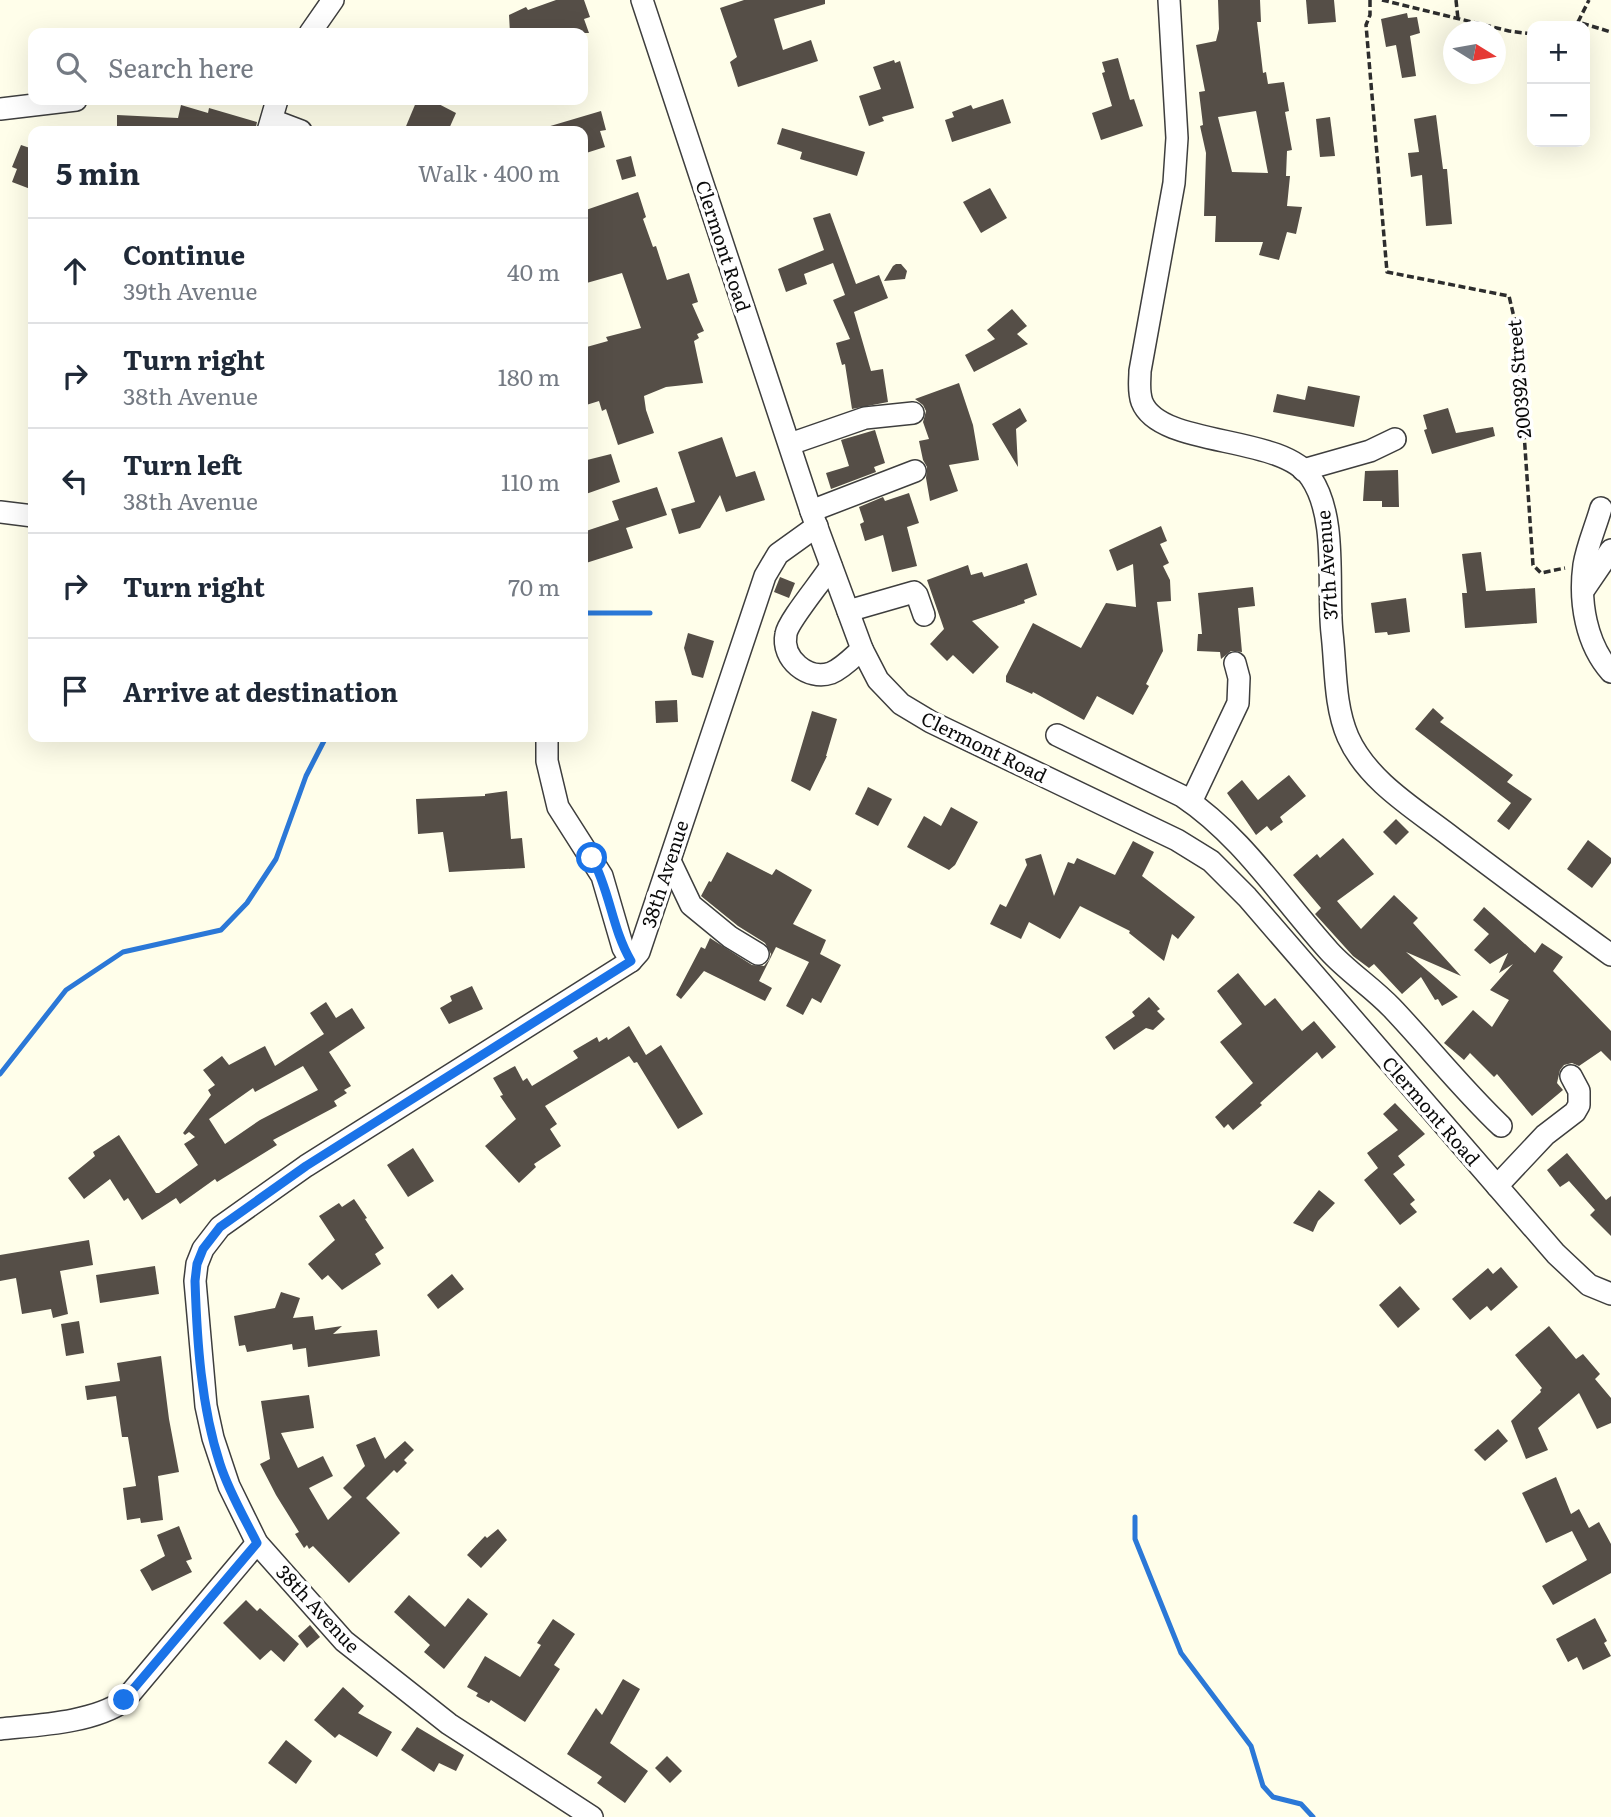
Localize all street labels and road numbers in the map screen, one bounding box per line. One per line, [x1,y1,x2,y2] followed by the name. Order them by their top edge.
[690,176,759,315] street label: Clermont Road
[1499,318,1537,440] street label: 200392 Street
[1308,509,1344,621] street label: 37th Avenue
[917,704,1052,789] street label: Clermont Road
[634,816,695,931] street label: 38th Avenue
[1376,1050,1487,1171] street label: Clermont Road
[270,1558,367,1659] street label: 38th Avenue

